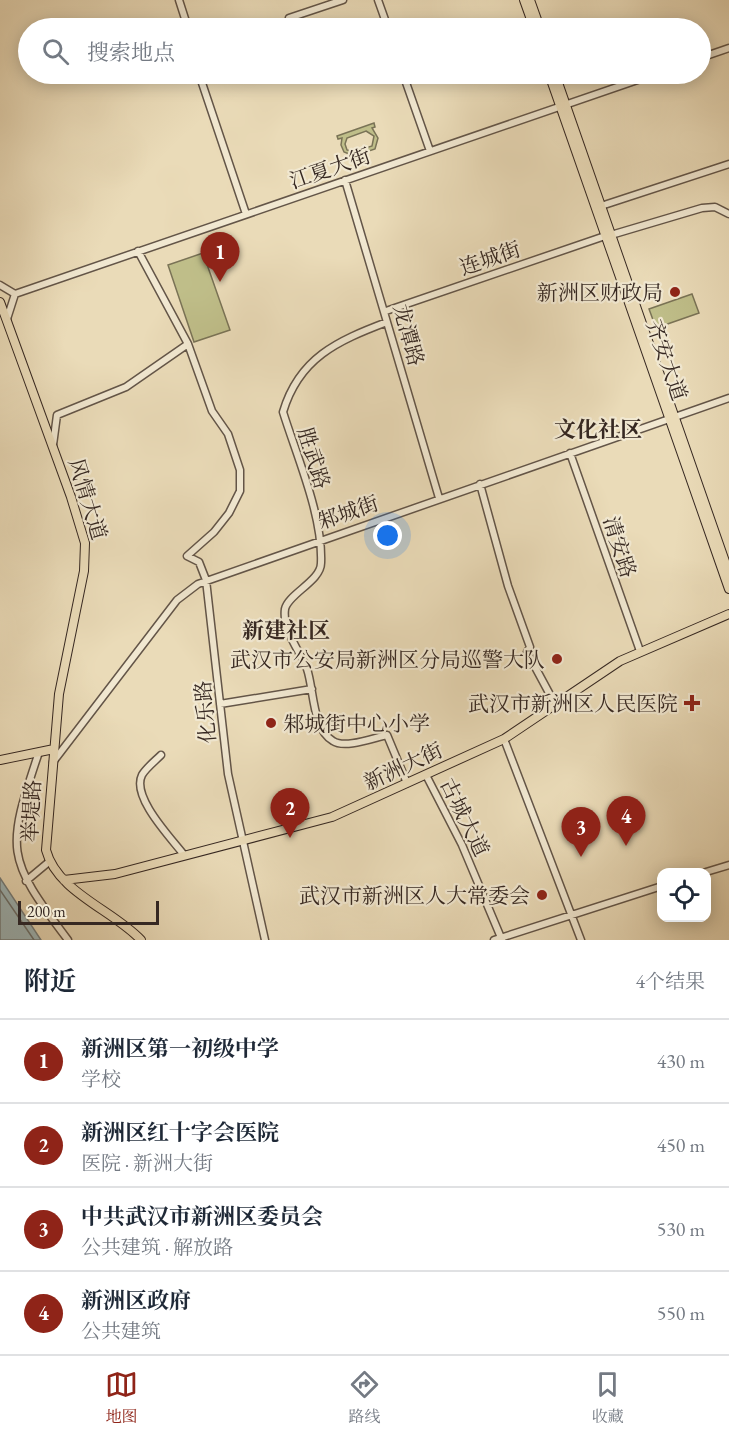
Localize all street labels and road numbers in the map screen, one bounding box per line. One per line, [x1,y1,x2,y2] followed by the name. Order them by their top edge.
[286,142,374,194] street label: 江夏大街
[456,235,524,281] street label: 连城街
[388,301,430,369] street label: 龙潭路
[641,316,693,404] street label: 齐安大道
[292,424,336,492] street label: 胜武路
[63,455,113,543] street label: 风情大道
[314,489,382,535] street label: 邾城街
[597,513,643,581] street label: 清安路
[189,679,221,745] street label: 化乐路
[359,736,447,796] street label: 新洲大街
[434,773,496,861] street label: 古城大道
[16,779,46,843] street label: 举堤路

